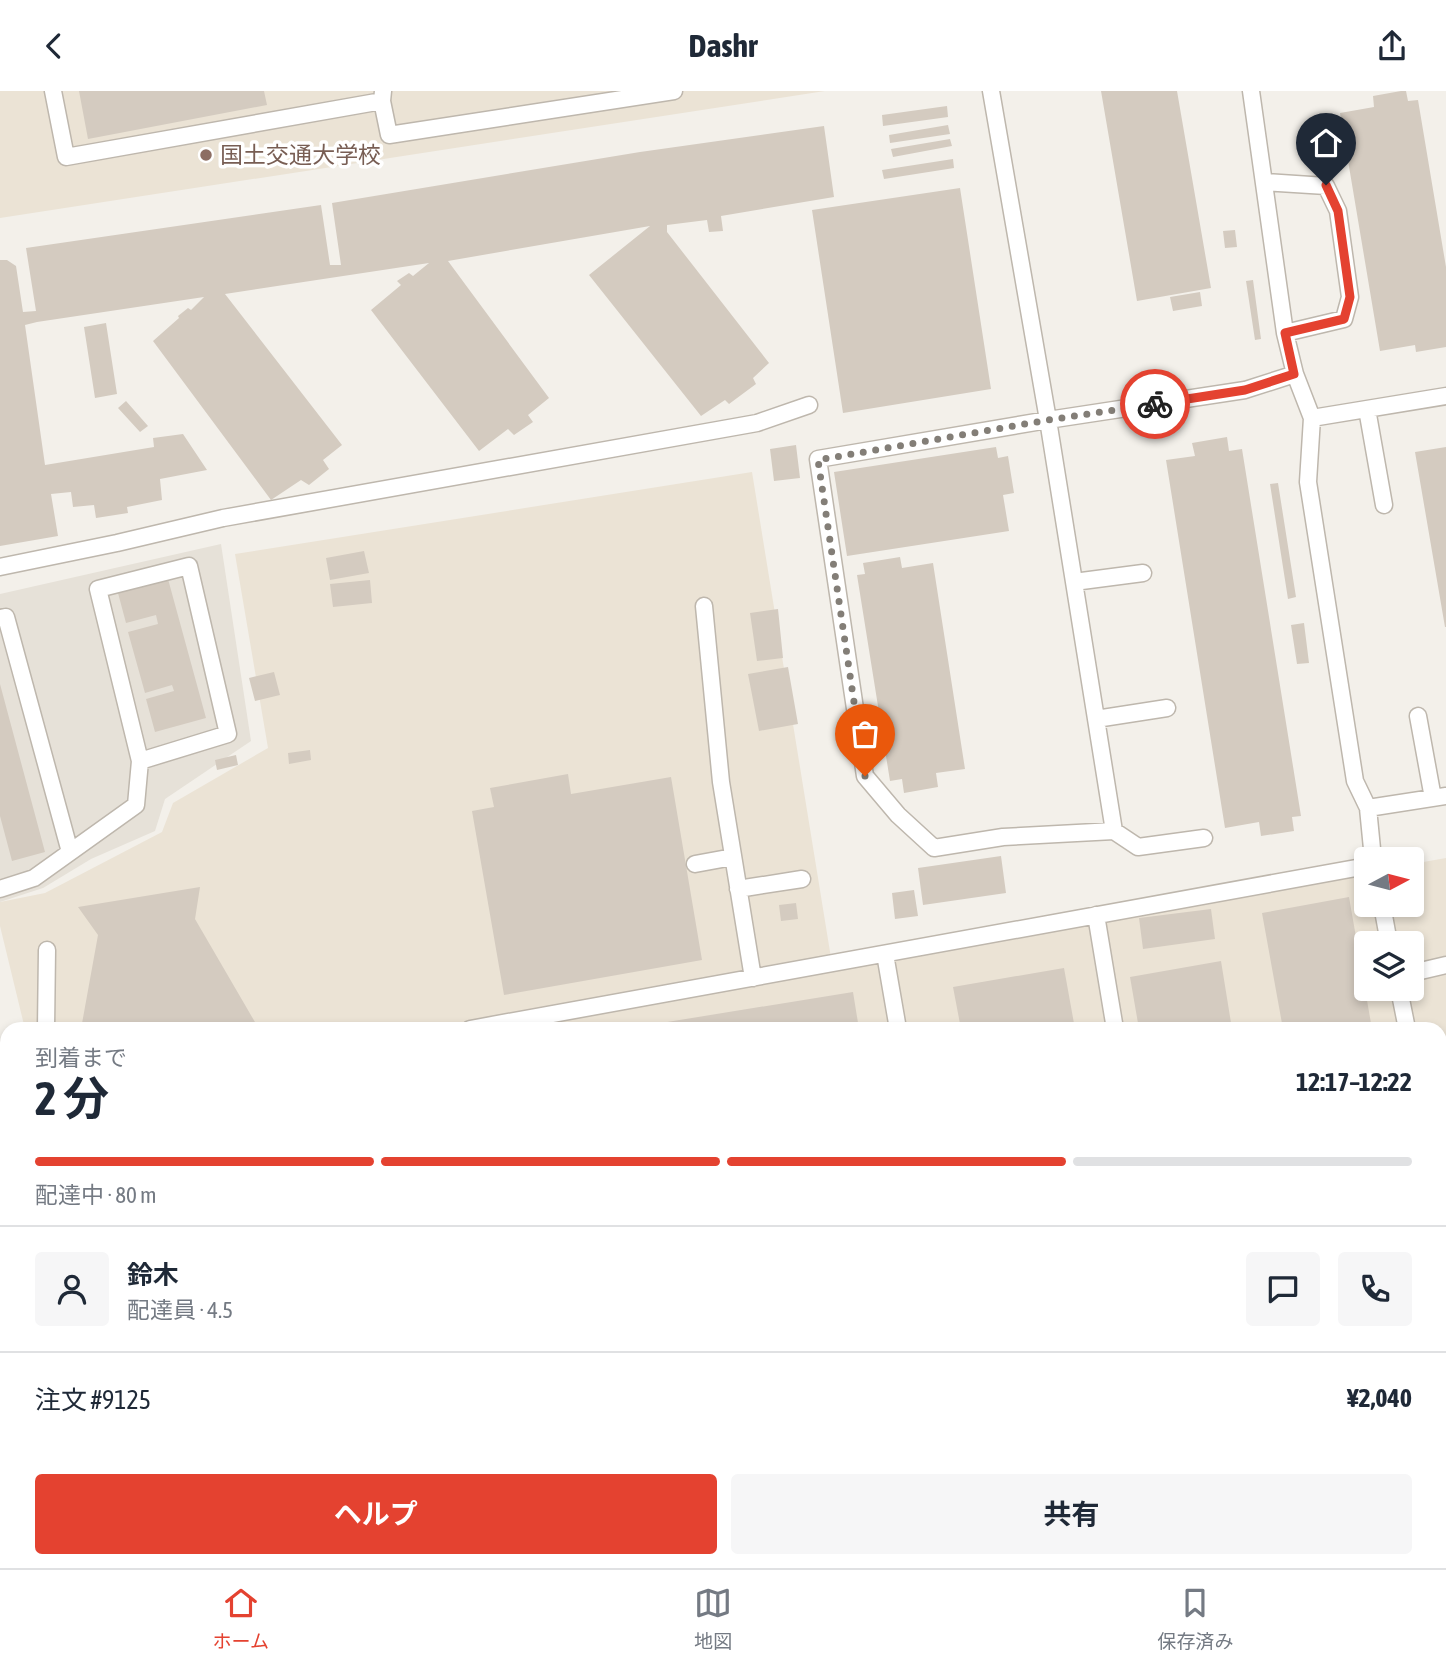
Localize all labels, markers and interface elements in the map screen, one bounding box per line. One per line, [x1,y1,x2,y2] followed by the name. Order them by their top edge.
[35,27,73,65] icon: back
[688,27,758,64] text: Dashr
[1373,27,1411,65] icon: share
[1296,113,1356,185] pin
[1307,124,1345,162] icon: home
[220,142,381,168] place label: 国土交通大学校
[198,147,214,163] marker: 国土交通大学校
[1120,369,1190,439] courier
[1136,385,1174,423] icon: bike
[835,704,895,776] pin
[846,715,884,753] icon: bag
[1354,847,1424,917] north arrow
[1354,847,1424,1001] map controls
[1354,931,1424,1001] button: layers
[35,1045,127,1071] text: 到着まで
[1296,1067,1412,1097] text: 12:17–12:22
[35,1072,109,1125] text: 2 分
[35,1182,157,1208] text: 配達中 · 80 m
[35,1252,109,1326] button: person
[1246,1252,1320,1326] button: chat
[1338,1252,1412,1326] button: phone
[127,1260,179,1290] text: 鈴木
[127,1297,233,1323] text: 配達員 · 4.5
[1347,1383,1412,1413] text: ¥2,040
[35,1385,151,1415] text: 注文 #9125
[35,1474,717,1554] button: ヘルプ
[731,1474,1412,1554] button: 共有
[213,1584,269,1653] tab: ホーム
[694,1584,732,1653] tab: 地図
[1157,1584,1233,1653] tab: 保存済み

